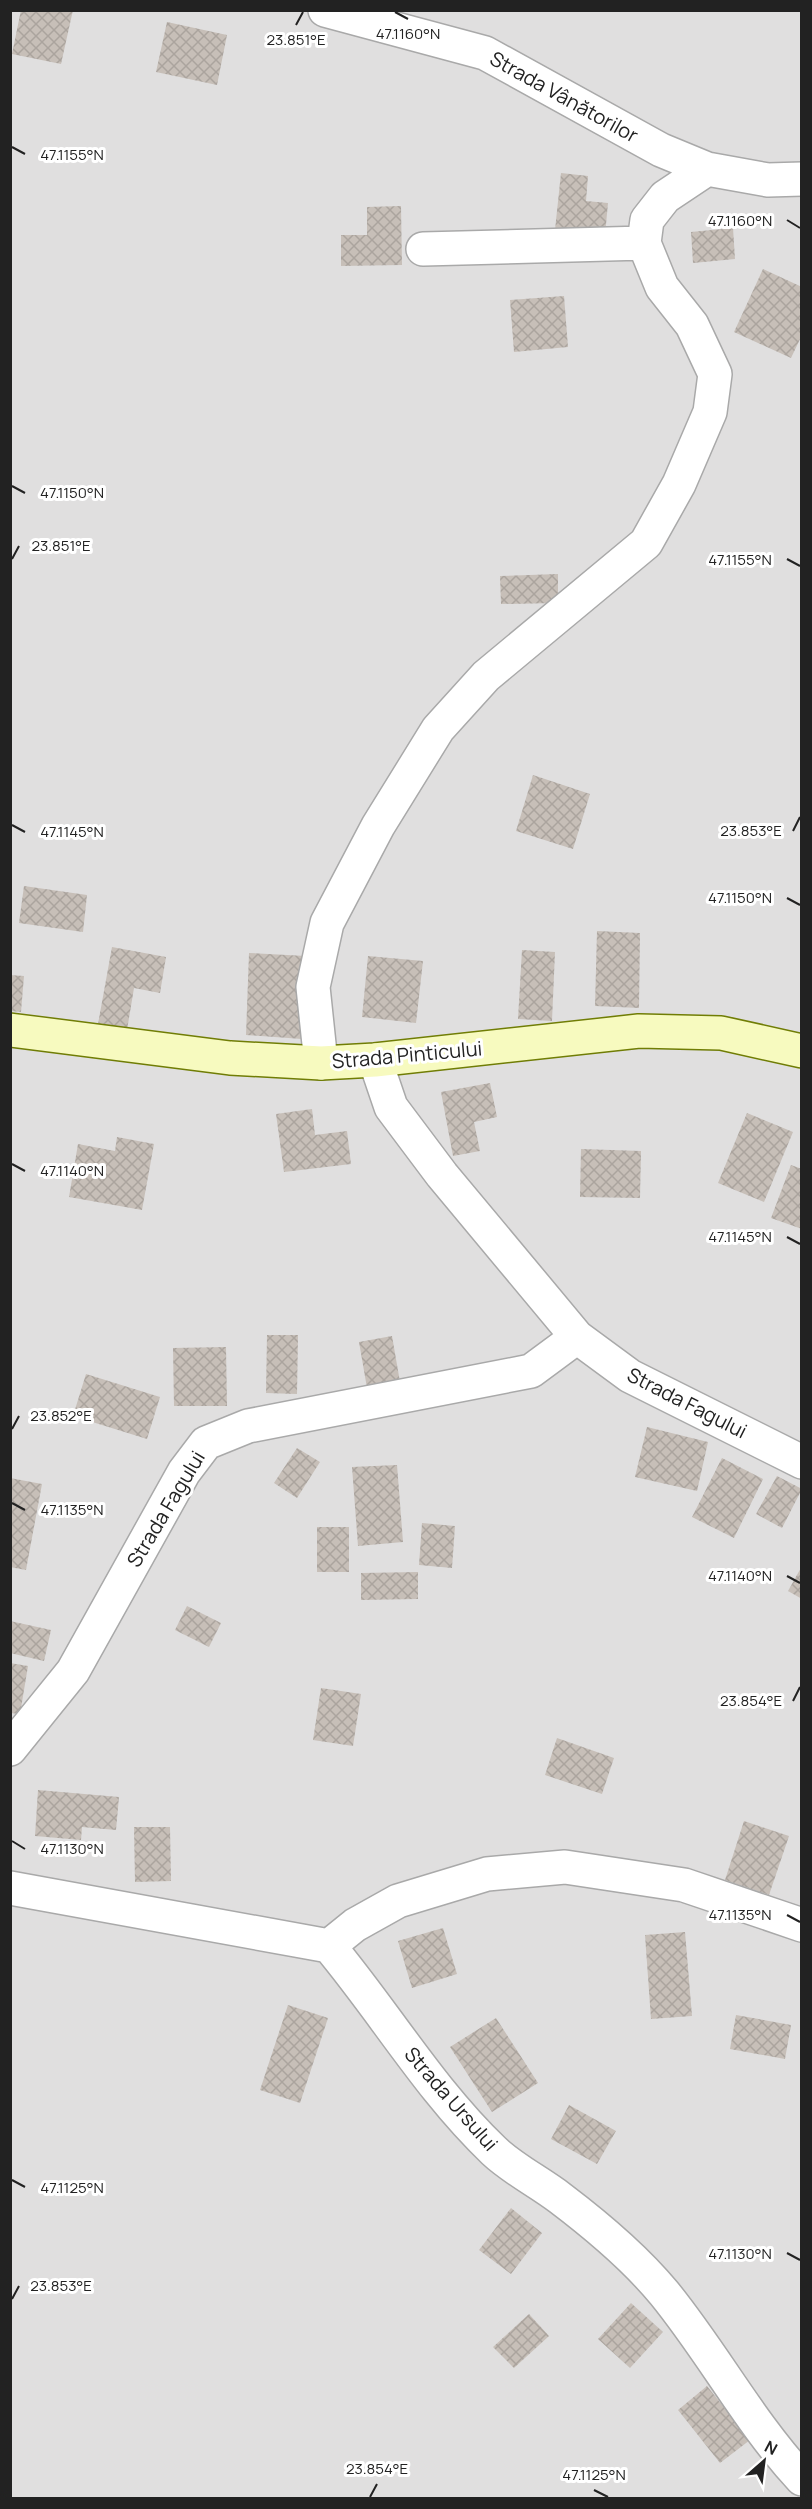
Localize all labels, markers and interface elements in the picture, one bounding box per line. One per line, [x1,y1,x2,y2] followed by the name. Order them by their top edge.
[376,23,440,44] text: 47.1160°N
[266,29,326,50] text: 23.851°E
[485,45,643,148] street label: Strada Vânătorilor
[40,144,104,165] text: 47.1155°N
[708,210,772,231] text: 47.1160°N
[40,482,104,503] text: 47.1150°N
[31,535,91,556] text: 23.851°E
[708,549,772,570] text: 47.1155°N
[720,820,782,841] text: 23.853°E
[40,821,104,842] text: 47.1145°N
[708,887,772,908] text: 47.1150°N
[331,1034,483,1075] street label: Strada Pinticului
[40,1160,104,1181] text: 47.1140°N
[708,1226,772,1247] text: 47.1145°N
[623,1361,752,1444] street label: Strada Fagului
[30,1405,92,1426] text: 23.852°E
[120,1446,211,1572] street label: Strada Fagului
[40,1499,104,1520] text: 47.1135°N
[708,1565,772,1586] text: 47.1140°N
[720,1690,782,1711] text: 23.854°E
[40,1838,104,1859] text: 47.1130°N
[708,1904,772,1925] text: 47.1135°N
[399,2041,504,2156] street label: Strada Ursului
[40,2177,104,2198] text: 47.1125°N
[708,2243,772,2264] text: 47.1130°N
[30,2275,92,2296] text: 23.853°E
[734,2431,794,2491] north arrow
[761,2435,781,2460] text: N
[346,2458,408,2479] text: 23.854°E
[562,2464,626,2485] text: 47.1125°N

